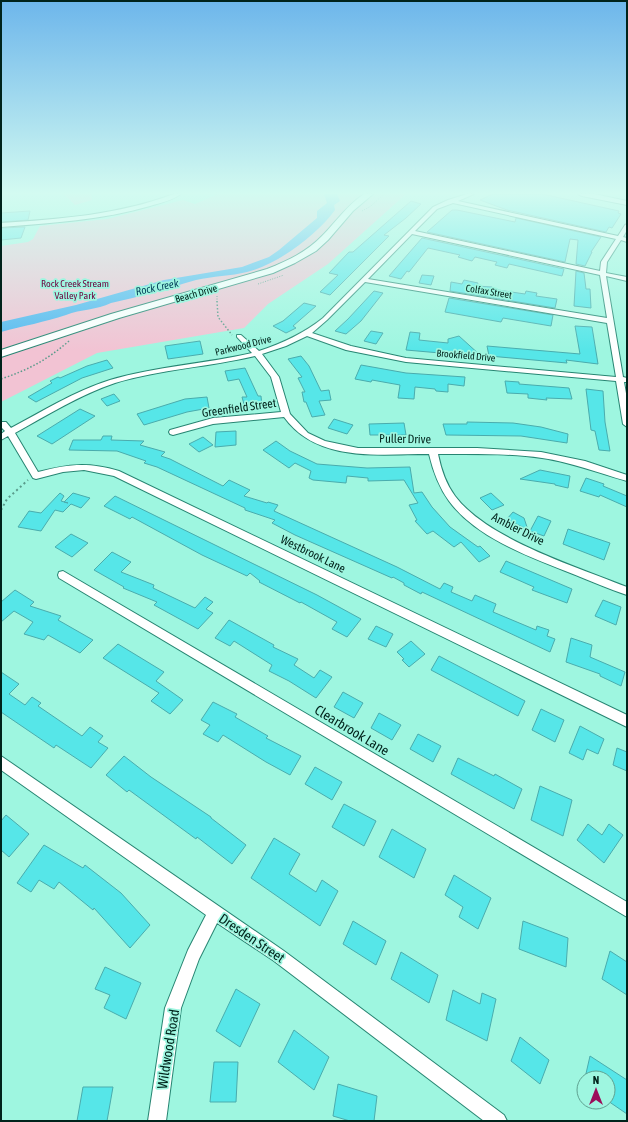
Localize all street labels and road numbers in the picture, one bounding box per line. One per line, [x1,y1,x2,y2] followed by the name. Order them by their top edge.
[174,282,219,305] street label: Beach Drive
[465,282,513,301] street label: Colfax Street
[214,333,273,358] street label: Parkwood Drive
[436,347,496,364] street label: Brookfield Drive
[201,396,278,420] street label: Greenfield Street
[379,432,431,446] street label: Puller Drive
[489,510,547,548] street label: Ambler Drive
[278,532,348,576] street label: Westbrook Lane
[312,702,392,758] street label: Clearbrook Lane
[216,910,288,966] street label: Dresden Street
[154,1008,182,1090] street label: Wildwood Road

